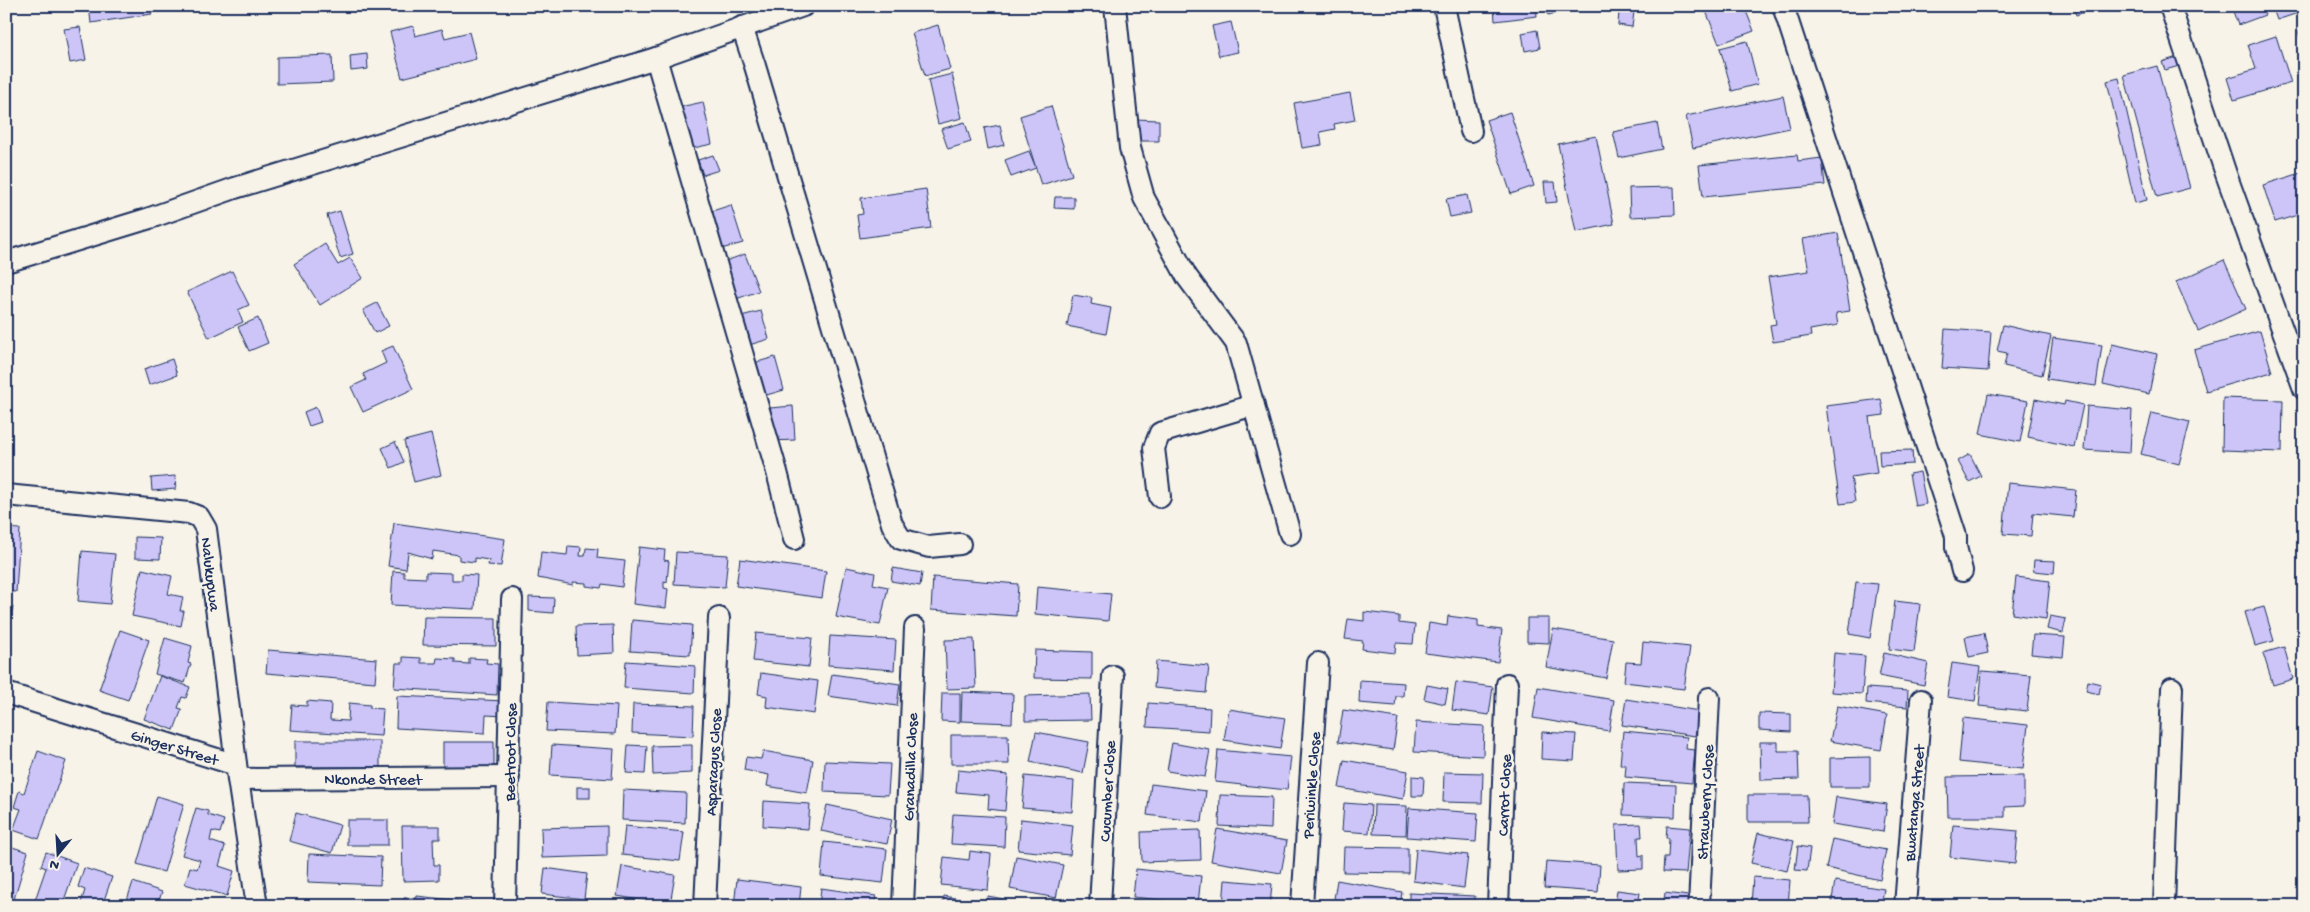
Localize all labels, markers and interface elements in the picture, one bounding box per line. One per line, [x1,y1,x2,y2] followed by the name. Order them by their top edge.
[195,536,223,613] street label: Nalukupwa
[502,702,523,802] street label: Beetroot Close
[703,707,728,816] street label: Asparagus Close
[901,712,924,822] street label: Granadilla Close
[128,727,221,772] street label: Ginger Street
[1300,730,1327,840] street label: Periwinkle Close
[1097,739,1122,842] street label: Cucumber Close
[1695,743,1720,860] street label: Strawberry Close
[1902,743,1931,863] street label: Bwatanga Street
[1496,753,1517,837] street label: Carrot Close
[324,772,423,791] street label: Nkonde Street
[32,830,82,880] north arrow
[48,854,62,873] text: N

